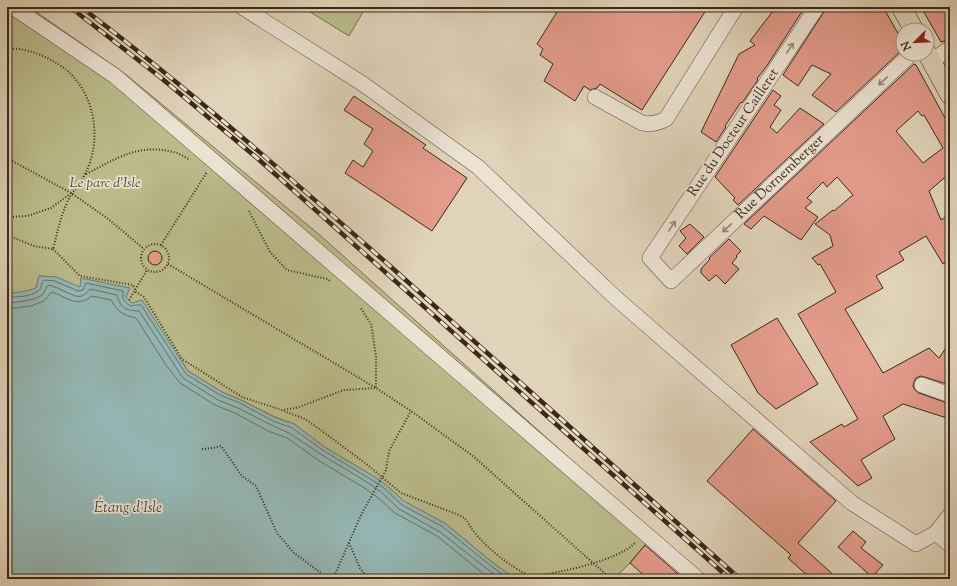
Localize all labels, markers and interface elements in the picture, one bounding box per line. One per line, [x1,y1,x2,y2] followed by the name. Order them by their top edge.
[895,22,935,62] north arrow
[898,38,916,54] text: N
[786,42,794,53] one-way arrow
[684,65,785,201] street label: Rue du Docteur Cailleret
[878,76,888,86] one-way arrow
[731,130,830,225] street label: Rue Dornemberger
[69,174,141,194] park label: Le parc d'Isle
[668,221,676,232] one-way arrow
[722,223,732,233] one-way arrow
[94,497,162,519] water label: Étang d'Isle

